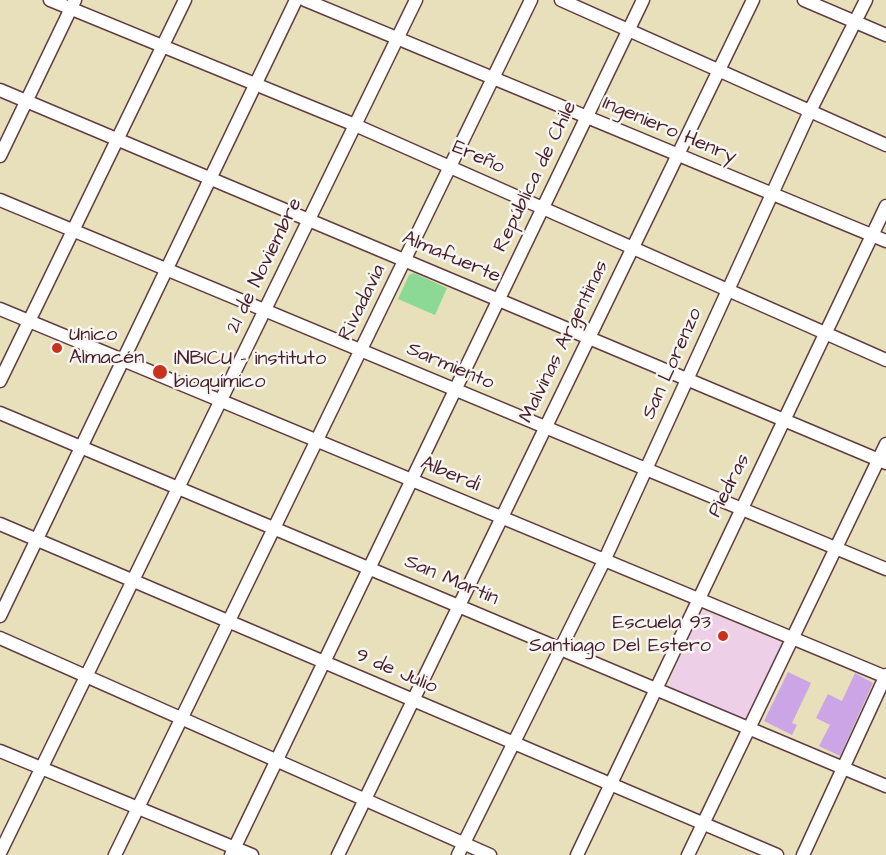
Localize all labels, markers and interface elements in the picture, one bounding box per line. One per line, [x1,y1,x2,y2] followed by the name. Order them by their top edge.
[598,92,740,170] street label: Ingeniero Henry
[489,98,583,256] street label: República de Chile
[448,136,508,180] street label: Ereño
[222,194,308,338] street label: 21 de Noviembre
[398,227,504,289] street label: Almafuerte
[515,257,615,427] street label: Malvinas Argentinas
[334,261,392,345] street label: Rivadavia
[638,305,708,423] street label: San Lorenzo
[69,324,144,371] place label: Unico Almacén
[403,338,497,396] street label: Sarmiento
[50,341,64,355] marker: Unico Almacén
[174,348,326,395] place label: INBICU - instituto bioquímico
[151,363,169,381] marker: INBICU - instituto bioquímico
[704,450,756,522] street label: Piedras
[417,452,483,498] street label: Alberdi
[400,550,502,612] street label: San Martín
[529,612,711,659] place label: Escuela 93 Santiago Del Estero
[716,629,730,643] marker: Escuela 93 Santiago Del Estero
[351,644,441,700] street label: 9 de Julio

